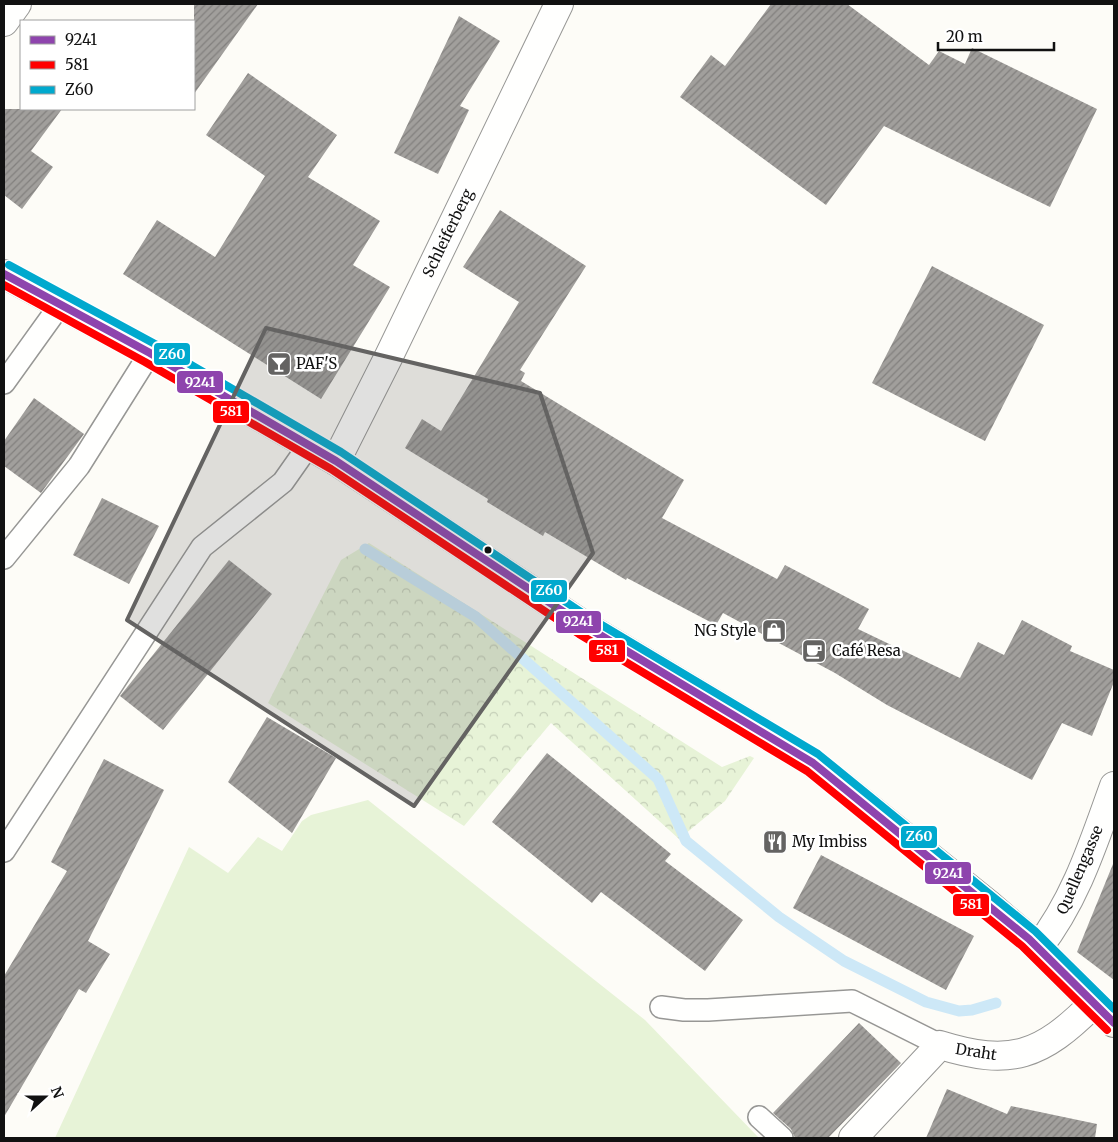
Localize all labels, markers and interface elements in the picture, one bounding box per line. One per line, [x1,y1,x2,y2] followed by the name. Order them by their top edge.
[20,20,195,110] legend
[938,20,1054,52] scale bar
[946,27,983,46] text: 20 m
[65,30,97,49] text: 9241
[65,55,89,74] text: 581
[65,80,93,99] text: Z60
[418,185,477,280] street label: Schleiferberg
[153,342,191,366] line badge: Z60
[159,345,185,363] text: Z60
[266,351,292,377] bar icon: PAF'S
[296,354,337,373] place label: PAF'S
[176,370,224,394] line badge: 9241
[185,373,216,391] text: 9241
[212,400,250,424] line badge: 581
[220,402,243,420] text: 581
[483,545,493,555] unlabelled marker
[530,579,568,603] line badge: Z60
[536,581,562,599] text: Z60
[555,610,602,634] line badge: 9241
[563,612,594,630] text: 9241
[761,618,787,644] shop icon: NG Style
[694,621,756,640] place label: NG Style
[801,638,827,664] cafe icon: Café Resa
[588,639,626,663] line badge: 581
[596,641,619,659] text: 581
[832,641,901,660] place label: Café Resa
[1052,822,1107,917] street label: Quellengasse
[900,825,938,849] line badge: Z60
[906,827,932,845] text: Z60
[762,829,788,855] restaurant icon: My Imbiss
[792,832,867,851] place label: My Imbiss
[924,861,972,885] line badge: 9241
[933,864,964,882] text: 9241
[952,893,990,917] line badge: 581
[960,895,983,913] text: 581
[954,1039,998,1064] street label: Draht
[20,1072,70,1122] north arrow
[47,1084,68,1101] text: N

